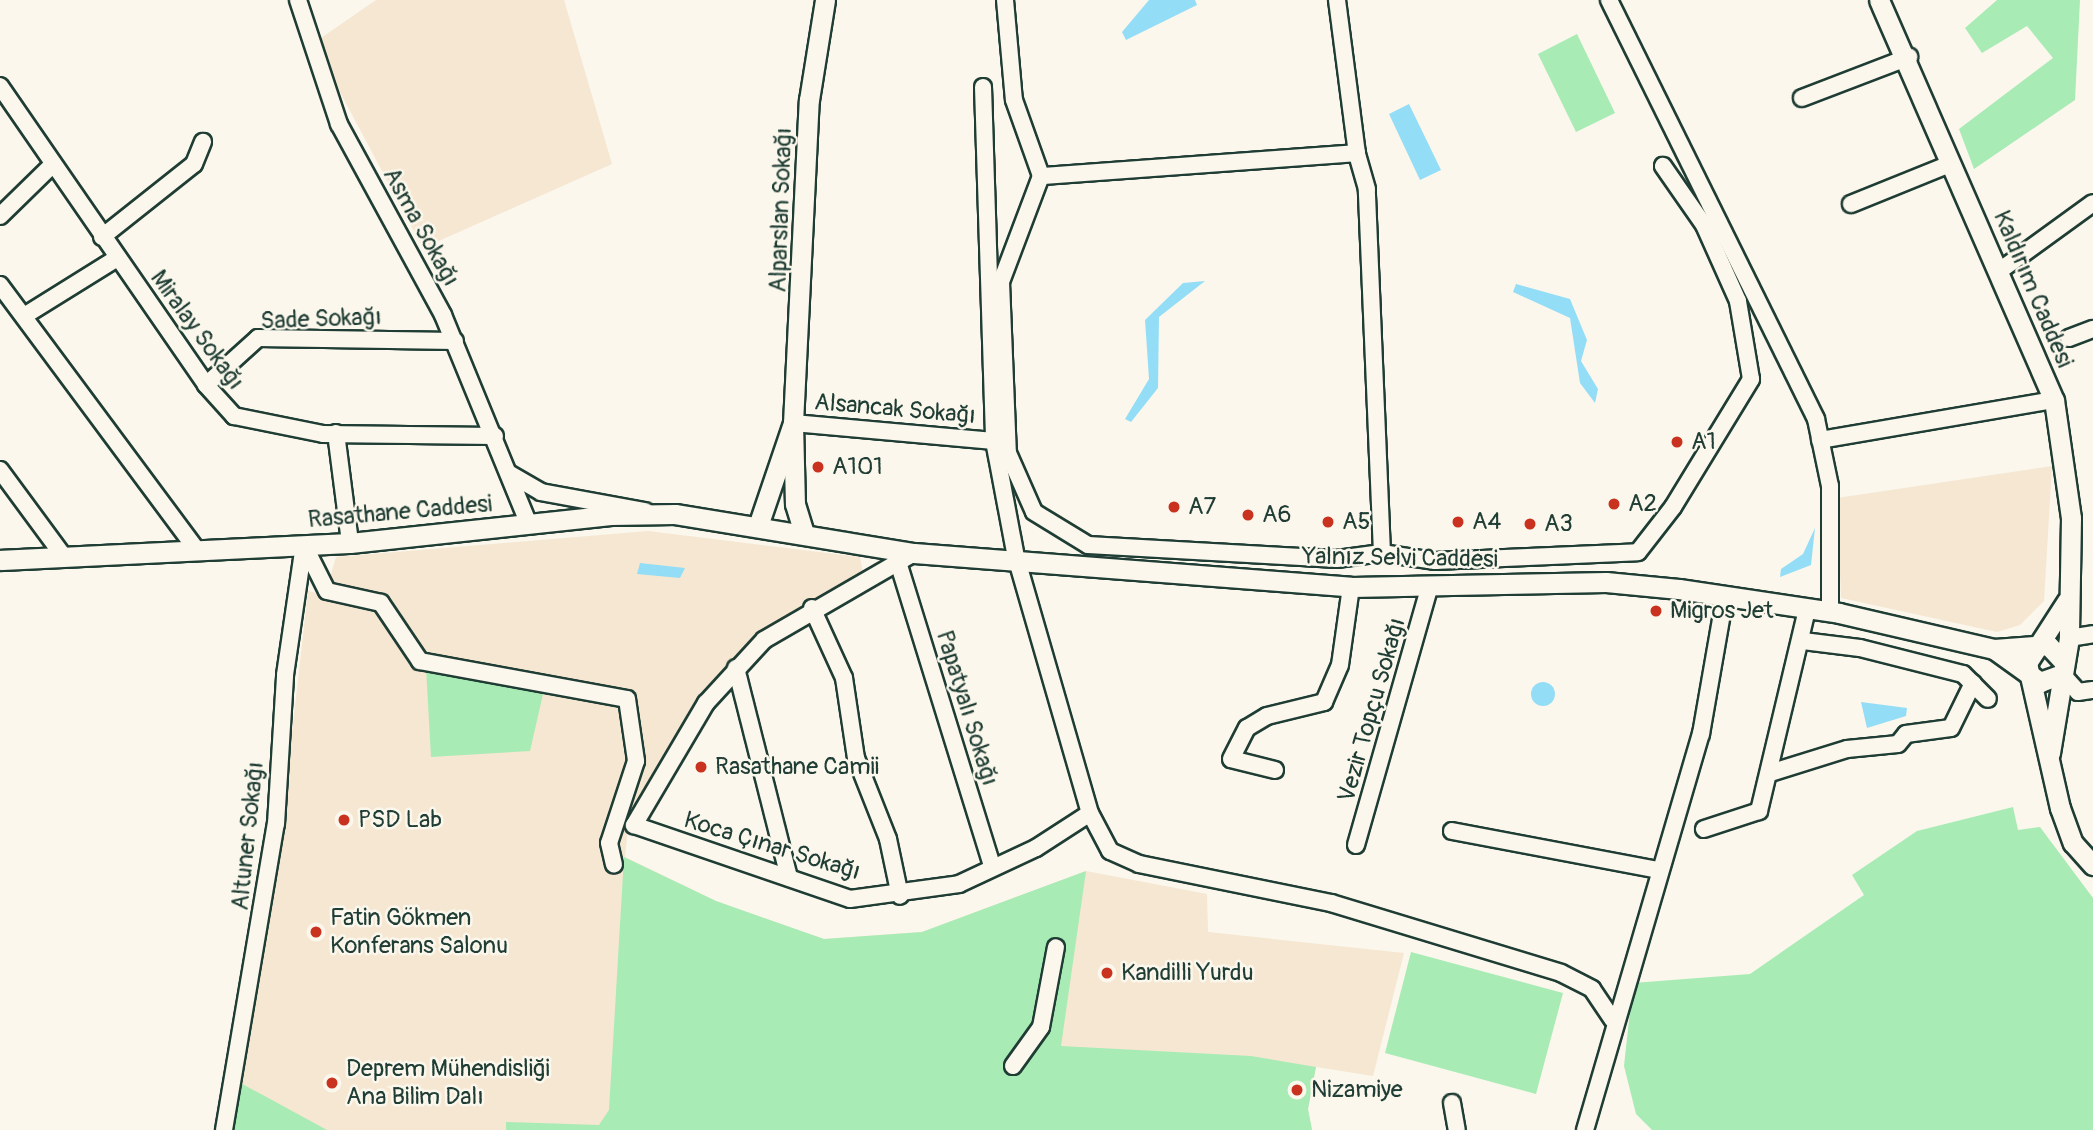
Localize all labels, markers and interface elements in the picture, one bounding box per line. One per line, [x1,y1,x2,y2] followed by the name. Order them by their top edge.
[764,127,798,293] street label: Alparslan Sokağı
[377,163,465,291] street label: Asma Sokağı
[1987,206,2079,372] street label: Kaldırım Caddesi
[144,265,250,395] street label: Miralay Sokağı
[260,302,382,336] street label: Sade Sokağı
[813,388,977,430] street label: Alsancak Sokağı
[1691,428,1716,456] place label: A1
[1669,434,1685,450] marker: A1
[832,453,883,481] place label: A101
[810,459,826,475] marker: A101
[307,490,493,534] street label: Rasathane Caddesi
[1628,490,1657,518] place label: A2
[1188,493,1216,521] place label: A7
[1606,496,1622,512] marker: A2
[1166,499,1182,515] marker: A7
[1262,501,1292,529] place label: A6
[1240,507,1256,523] marker: A6
[1342,508,1371,536] place label: A5
[1472,508,1501,536] place label: A4
[1544,510,1573,538] place label: A3
[1320,514,1336,530] marker: A5
[1450,514,1466,530] marker: A4
[1522,516,1538,532] marker: A3
[1302,542,1498,574] street label: Yalnız Selvi Caddesi
[1670,597,1774,625] place label: Migros Jet
[1648,603,1664,619] marker: Migros Jet
[1332,615,1412,805] street label: Vezir Topçu Sokağı
[930,627,1004,789] street label: Papatyalı Sokağı
[715,753,879,781] place label: Rasathane Camii
[693,759,709,775] marker: Rasathane Camii
[226,760,270,912] street label: Altuner Sokağı
[680,805,864,887] street label: Koca Çınar Sokağı
[358,806,442,834] place label: PSD Lab
[336,812,352,828] marker: PSD Lab
[330,904,508,960] place label: Fatin Gökmen Konferans Salonu
[308,924,324,940] marker: Fatin Gökmen Konferans Salonu
[1121,959,1254,987] place label: Kandilli Yurdu
[1099,965,1115,981] marker: Kandilli Yurdu
[346,1055,550,1111] place label: Deprem Mühendisliği Ana Bilim Dalı
[324,1075,340,1091] marker: Deprem Mühendisliği Ana Bilim Dalı
[1311,1076,1403,1104] place label: Nizamiye
[1289,1082,1305,1098] marker: Nizamiye

